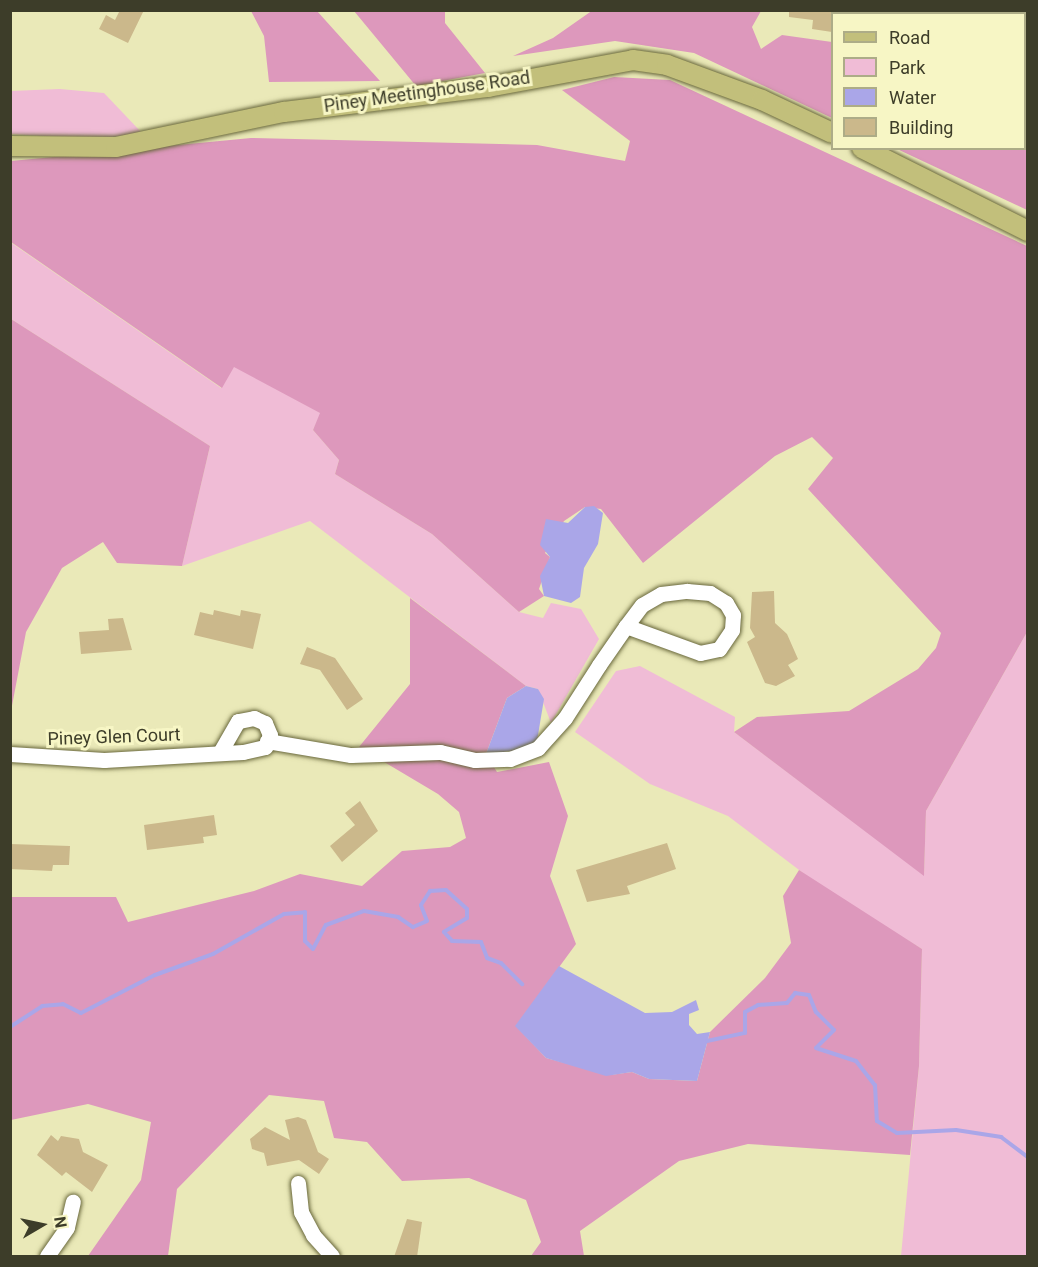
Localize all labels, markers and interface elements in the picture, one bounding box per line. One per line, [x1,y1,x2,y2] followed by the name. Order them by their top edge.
[831,12,1026,150] legend
[889,27,930,48] text: Road
[889,57,925,78] text: Park
[323,67,531,117] street label: Piney Meetinghouse Road
[889,87,936,108] text: Water
[889,117,953,138] text: Building
[47,724,181,750] street label: Piney Glen Court
[12,1195,72,1255] north arrow
[50,1215,71,1229] text: N

